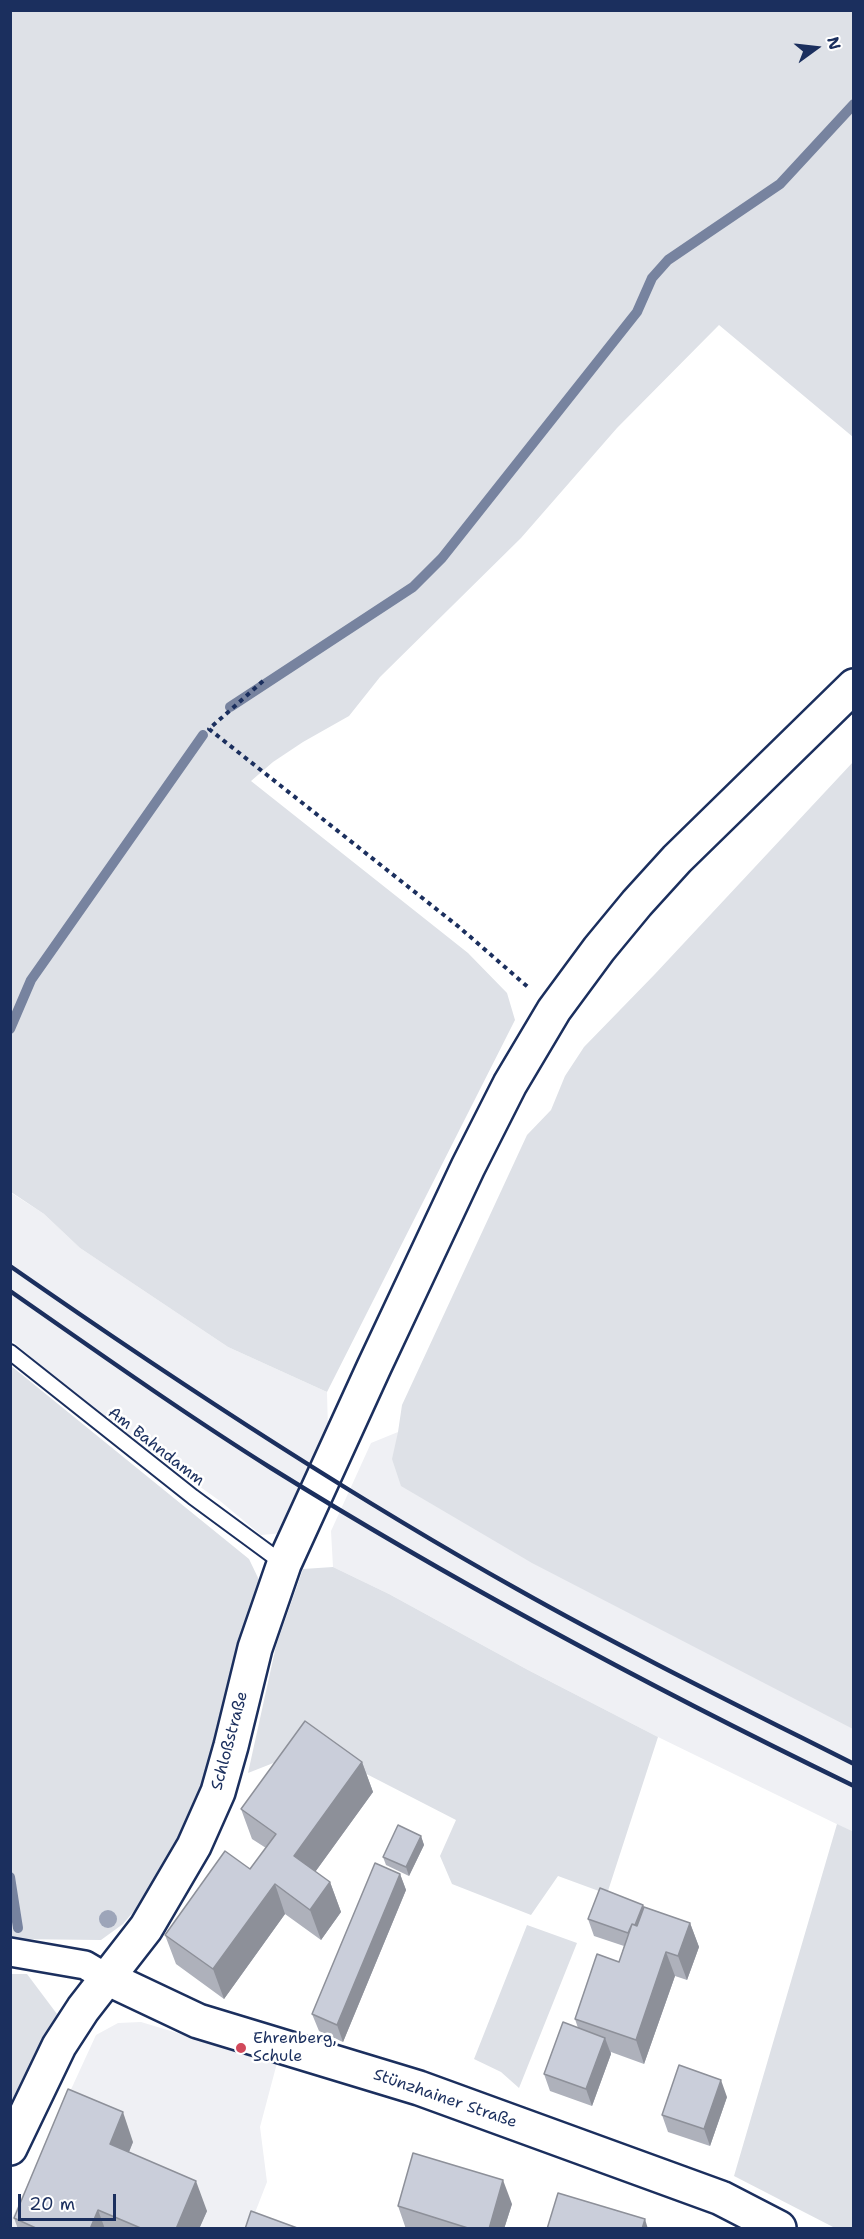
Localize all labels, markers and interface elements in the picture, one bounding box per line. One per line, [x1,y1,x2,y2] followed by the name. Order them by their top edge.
[786,18,846,78] north arrow
[822,34,846,52] text: N
[104,1403,208,1491] street label: Am Bahndamm
[208,1690,252,1792] street label: Schloßstraße
[253,2029,337,2067] place label: Ehrenberg, Schule
[234,2041,248,2055] marker: Ehrenberg, Schule
[371,2065,519,2133] street label: Stünzhainer Straße
[21,2182,118,2220] scale bar
[29,2192,75,2216] text: 20 m

